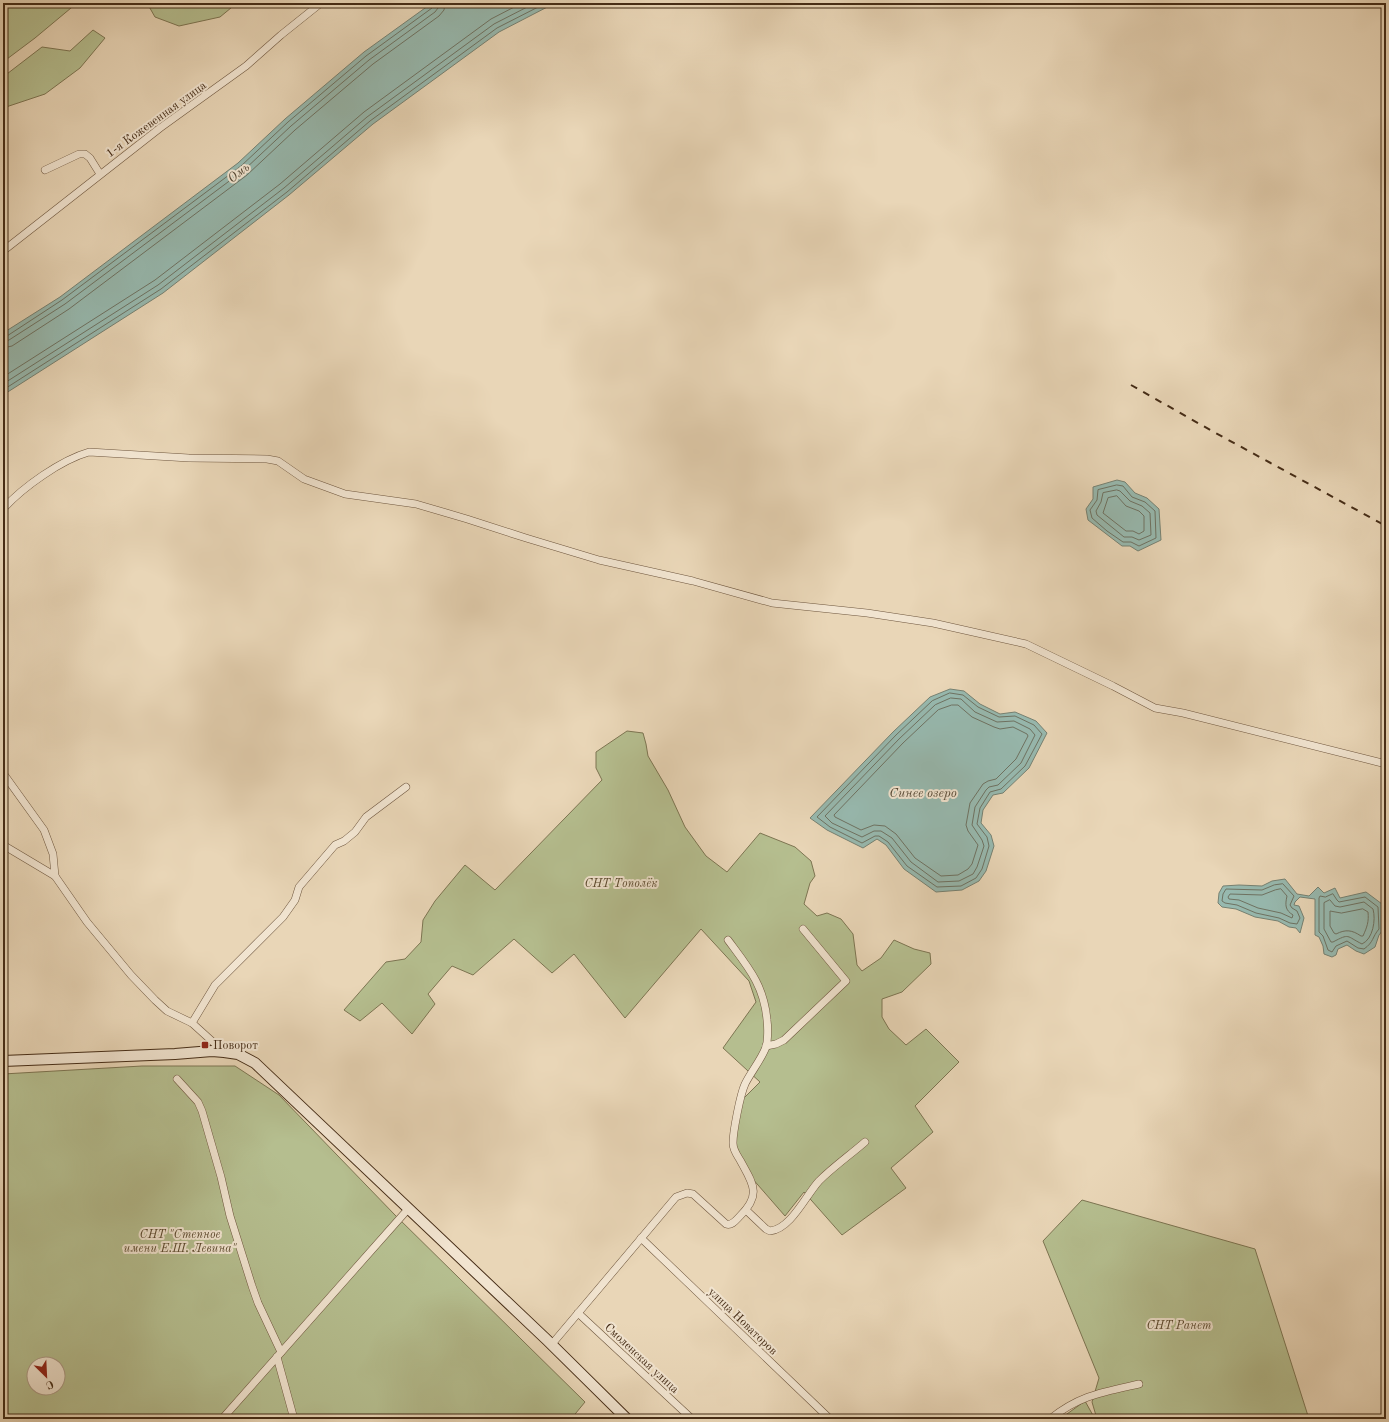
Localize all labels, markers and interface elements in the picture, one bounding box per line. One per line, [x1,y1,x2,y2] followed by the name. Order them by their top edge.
[104,80,209,160] street label: 1-я Кожевенная улица
[226,161,252,186] water label: Омь
[889,787,957,800] water label: Синее озеро
[584,877,658,890] park label: СНТ Тополёк
[200,1040,210,1050] marker: Поворот
[213,1040,258,1052] place label: Поворот
[124,1229,238,1255] park label: СНТ "Степное имени Е.Ш. Левина"
[706,1286,779,1358] street label: улица Новаторов
[1147,1320,1212,1332] park label: СНТ Ранет
[602,1321,681,1396] street label: Смоленская улица
[26,1356,66,1396] north arrow
[44,1377,55,1390] text: С

